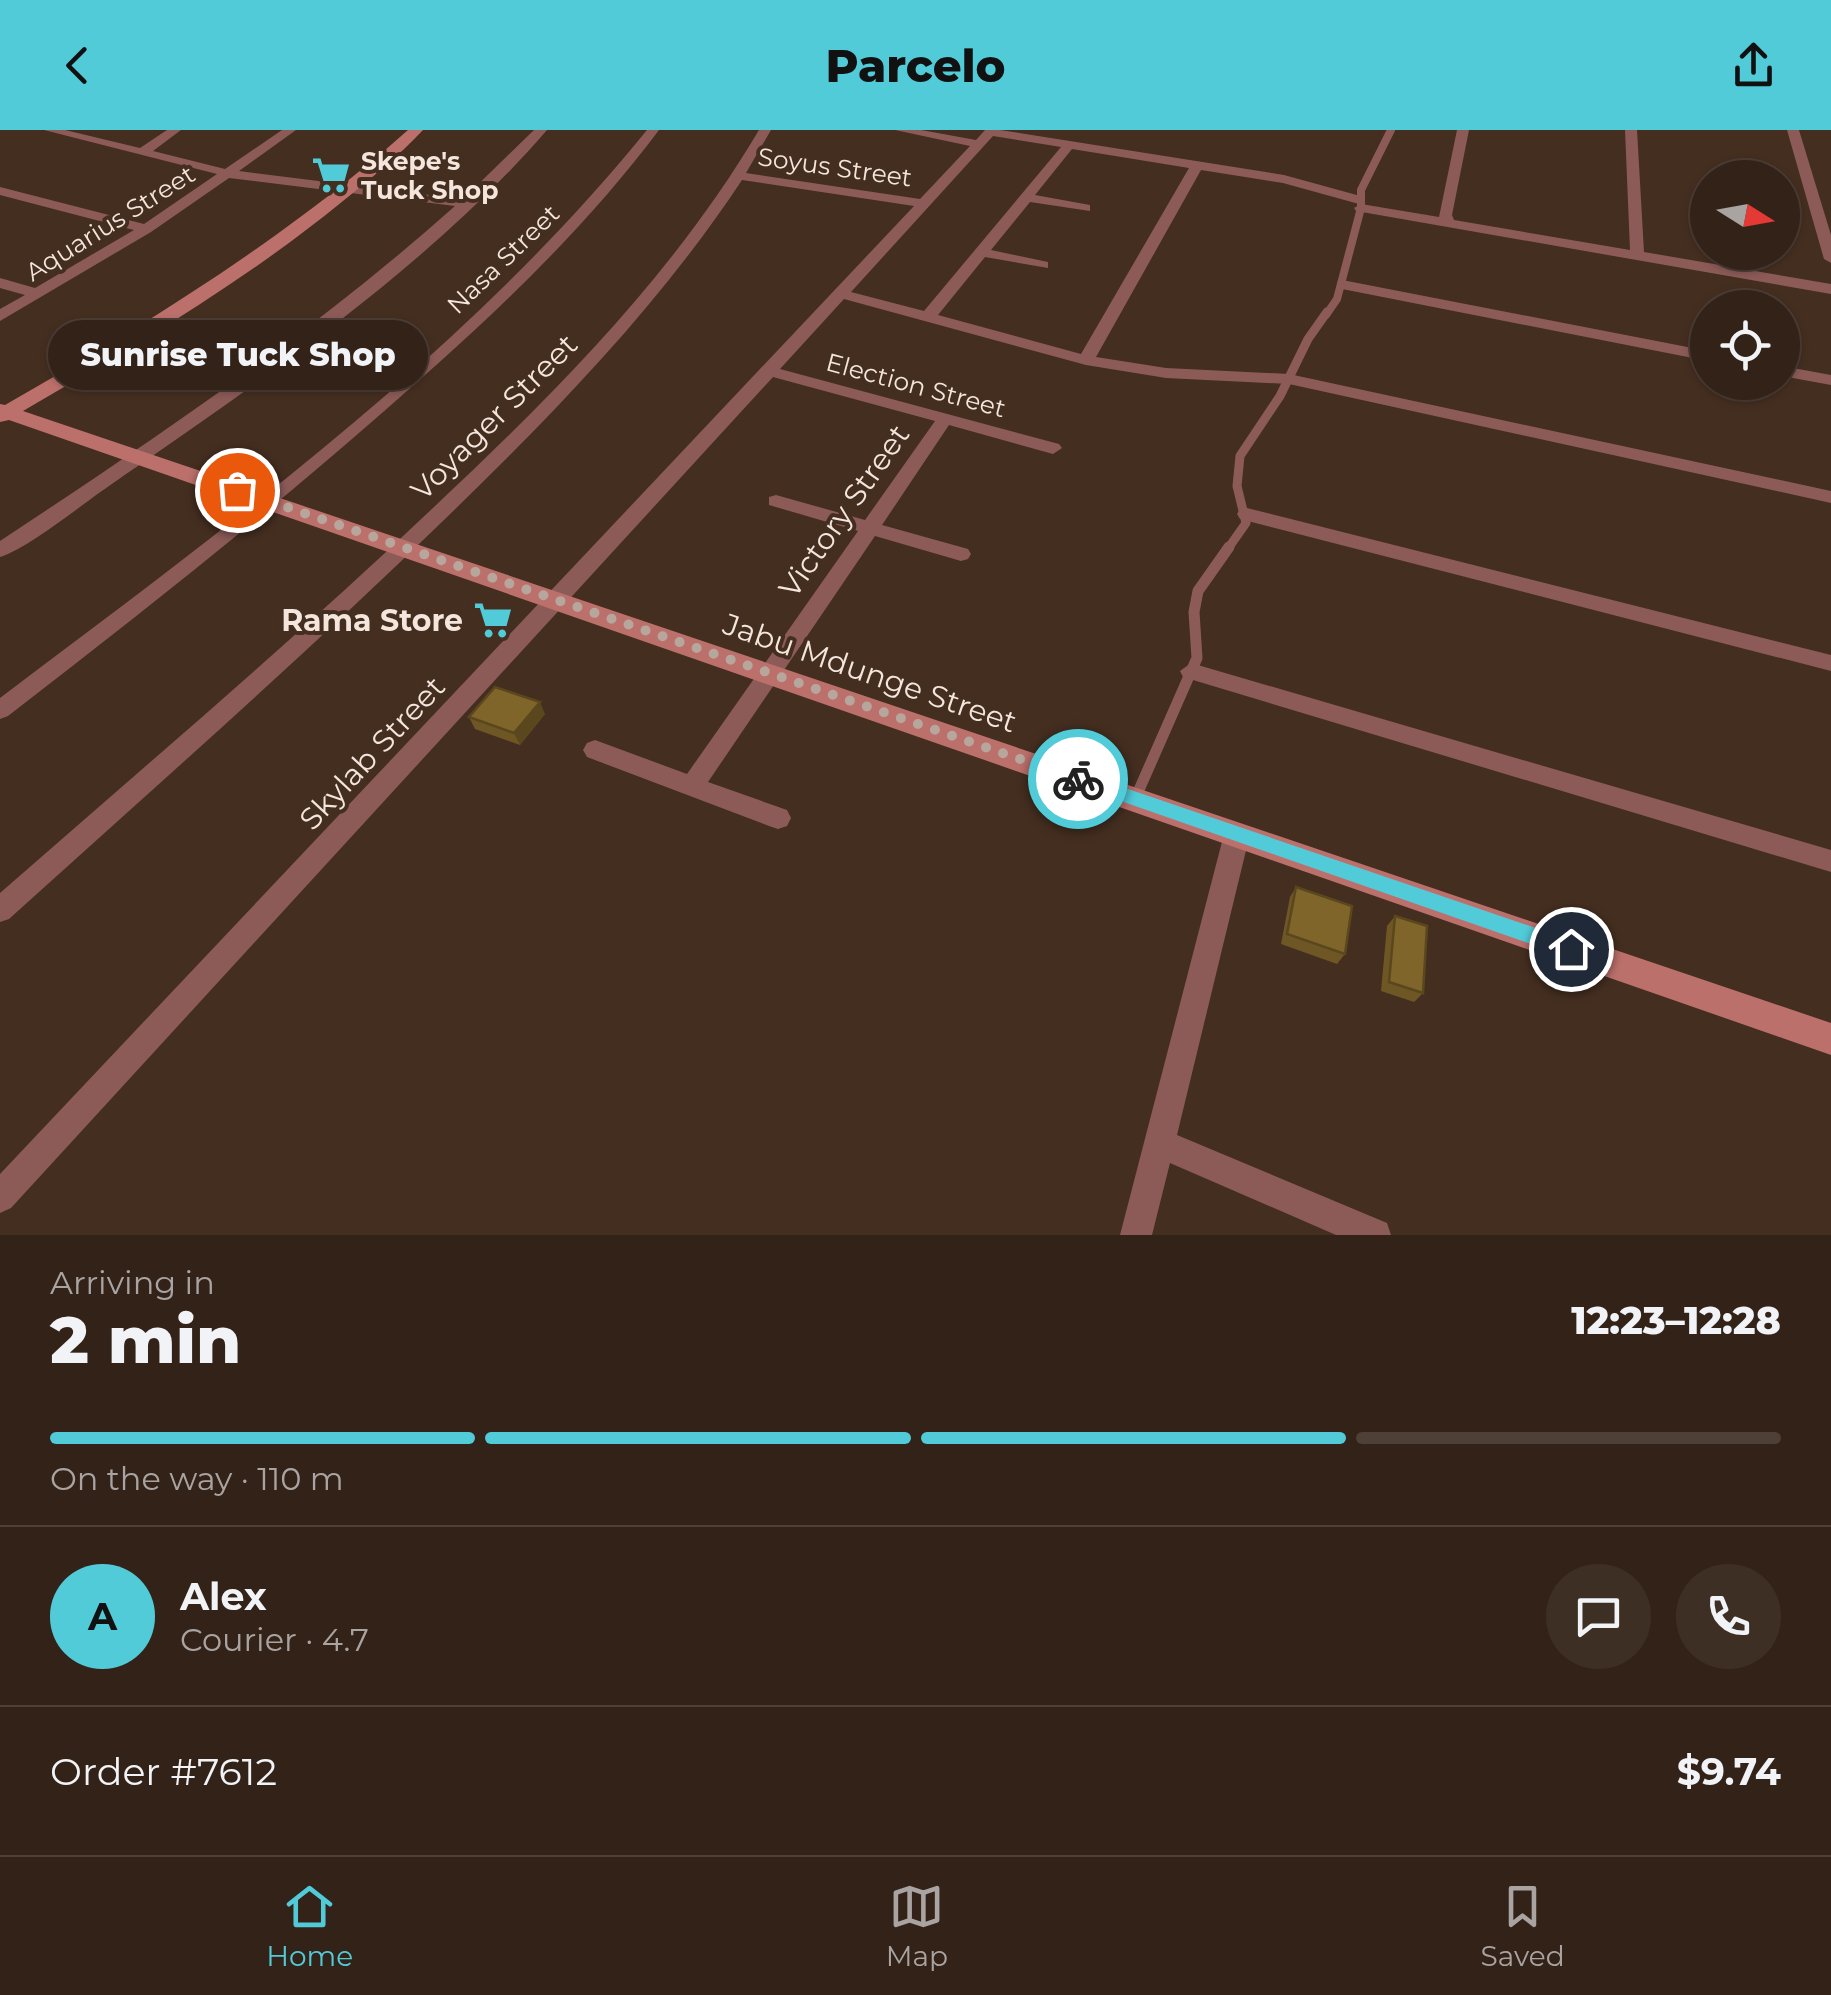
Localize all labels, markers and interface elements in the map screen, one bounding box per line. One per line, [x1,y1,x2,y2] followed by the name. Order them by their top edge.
[50,38,105,93] icon: back
[825,38,1006,93] text: Parcelo
[1726,38,1781,93] icon: share
[756,141,914,193] street label: Soyus Street
[361,146,498,205] place label: Skepe's Tuck Shop
[310,154,352,196] supermarket icon: Skepe's Tuck Shop
[20,159,200,287] street label: Aquarius Street
[1690,160,1800,270] north arrow
[1690,160,1800,400] map controls
[441,198,565,320] street label: Nasa Street
[1690,290,1800,400] button: locate
[47,320,427,390] callout: Sunrise Tuck Shop
[403,326,585,508] street label: Voyager Street
[80,335,396,374] text: Sunrise Tuck Shop
[823,347,1009,423] street label: Election Street
[771,417,917,605] street label: Victory Street
[195,448,280,533] pin
[210,463,265,518] icon: bag
[472,599,514,641] supermarket icon: Rama Store
[281,602,463,639] place label: Rama Store
[718,605,1022,741] street label: Jabu Mdunge Street
[291,668,453,838] street label: Skylab Street
[1028,729,1128,829] courier
[1051,752,1106,807] icon: bike
[1529,907,1614,992] pin
[1544,922,1599,977] icon: home
[50,1263,215,1302] text: Arriving in
[1571,1297,1781,1344] text: 12:23–12:28
[50,1300,241,1379] text: 2 min
[50,1459,344,1498] text: On the way · 110 m
[1546,1564,1651,1669] button: chat
[1676,1564,1781,1669] button: phone
[180,1573,267,1620] text: Alex
[88,1593,117,1640] text: A
[180,1620,369,1659] text: Courier · 4.7
[50,1748,277,1795] text: Order #7612
[1677,1748,1781,1795] text: $9.74
[266,1879,353,1973] tab: Home
[886,1879,948,1973] tab: Map
[1481,1879,1565,1973] tab: Saved

